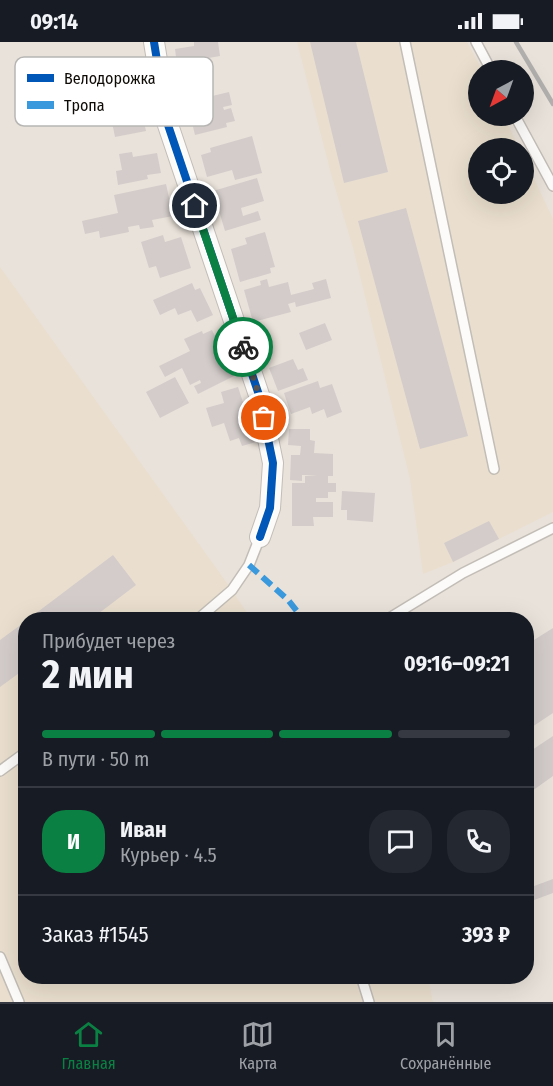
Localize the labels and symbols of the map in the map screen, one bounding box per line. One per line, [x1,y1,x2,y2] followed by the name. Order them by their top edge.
[15,57,213,126] legend
[468,60,534,126] north arrow
[64,69,156,88] text: Велодорожка
[64,96,105,115] text: Тропа
[169,180,220,231] pin
[213,317,273,377] courier
[238,392,289,443] pin

